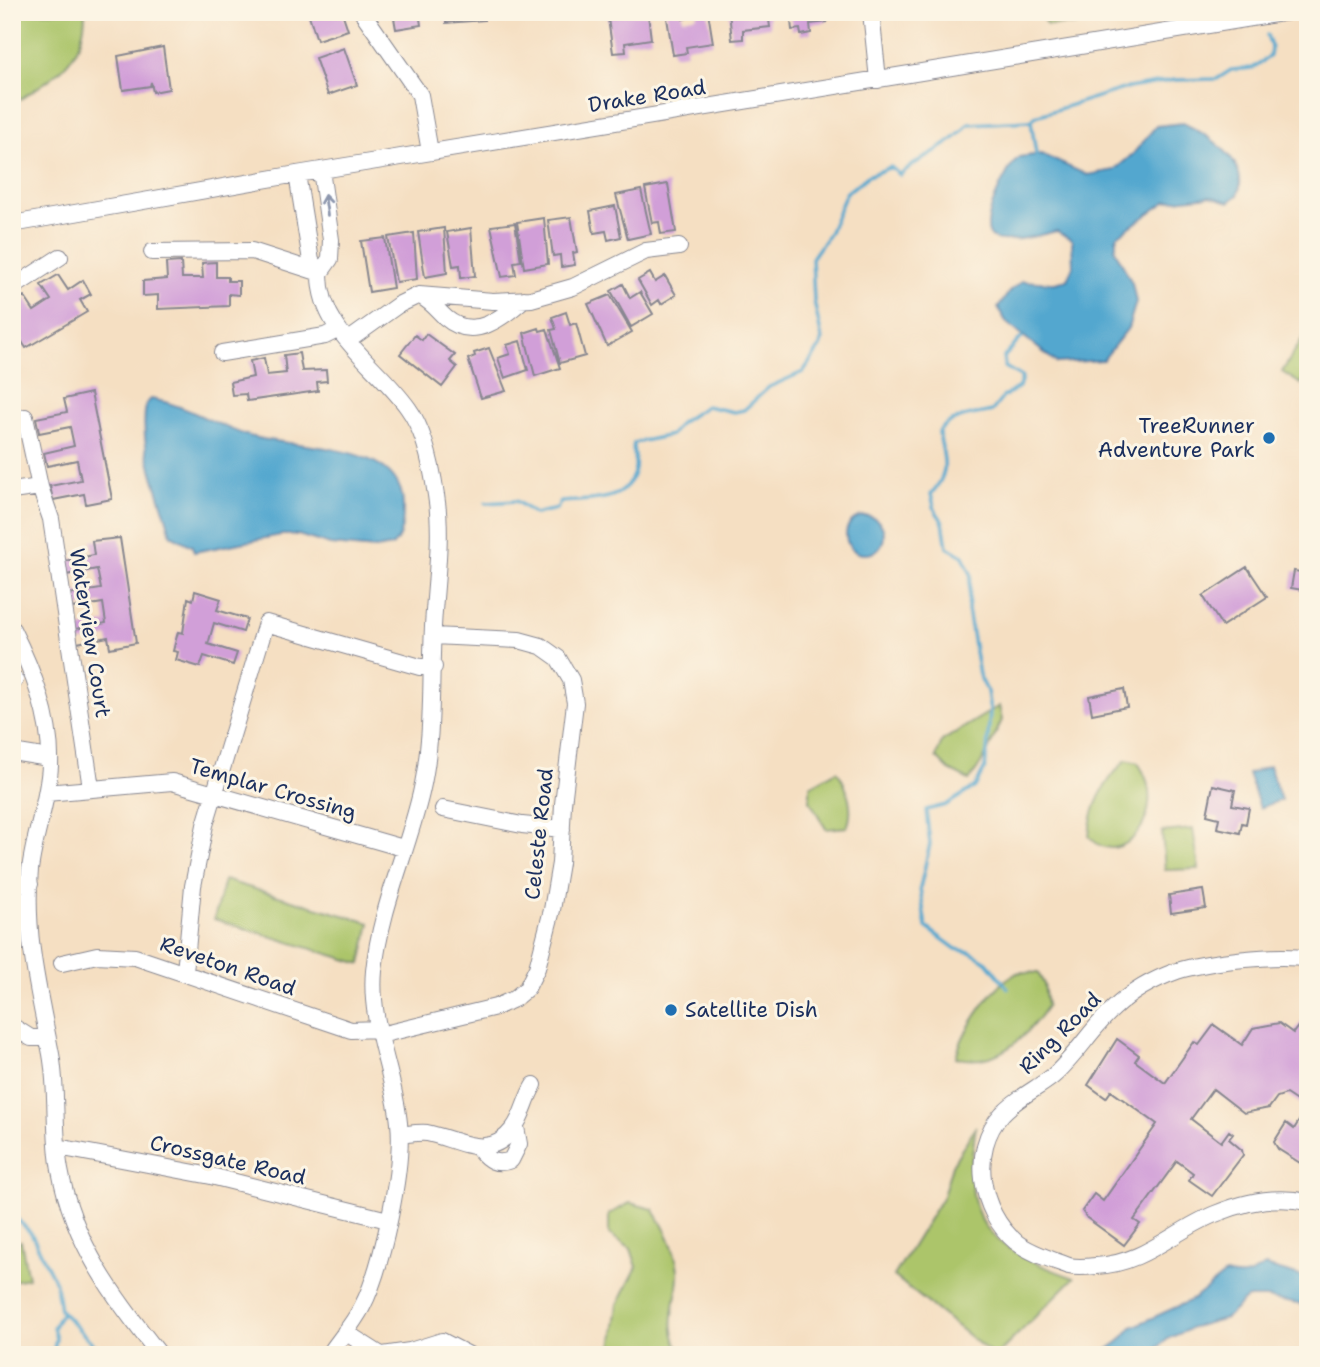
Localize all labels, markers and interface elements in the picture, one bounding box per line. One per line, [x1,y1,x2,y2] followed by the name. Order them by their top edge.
[586,73,708,119] street label: Drake Road
[319,194,332,217] one-way arrow
[1098,412,1255,464] place label: TreeRunner Adventure Park
[1261,430,1277,446] marker: TreeRunner Adventure Park
[63,546,117,720] street label: Waterview Court
[186,752,360,826] street label: Templar Crossing
[518,767,560,901] street label: Celeste Road
[156,930,300,1002] street label: Reveton Road
[1013,986,1107,1080] street label: Ring Road
[685,996,818,1024] place label: Satellite Dish
[663,1002,679,1018] marker: Satellite Dish
[147,1128,309,1192] street label: Crossgate Road

